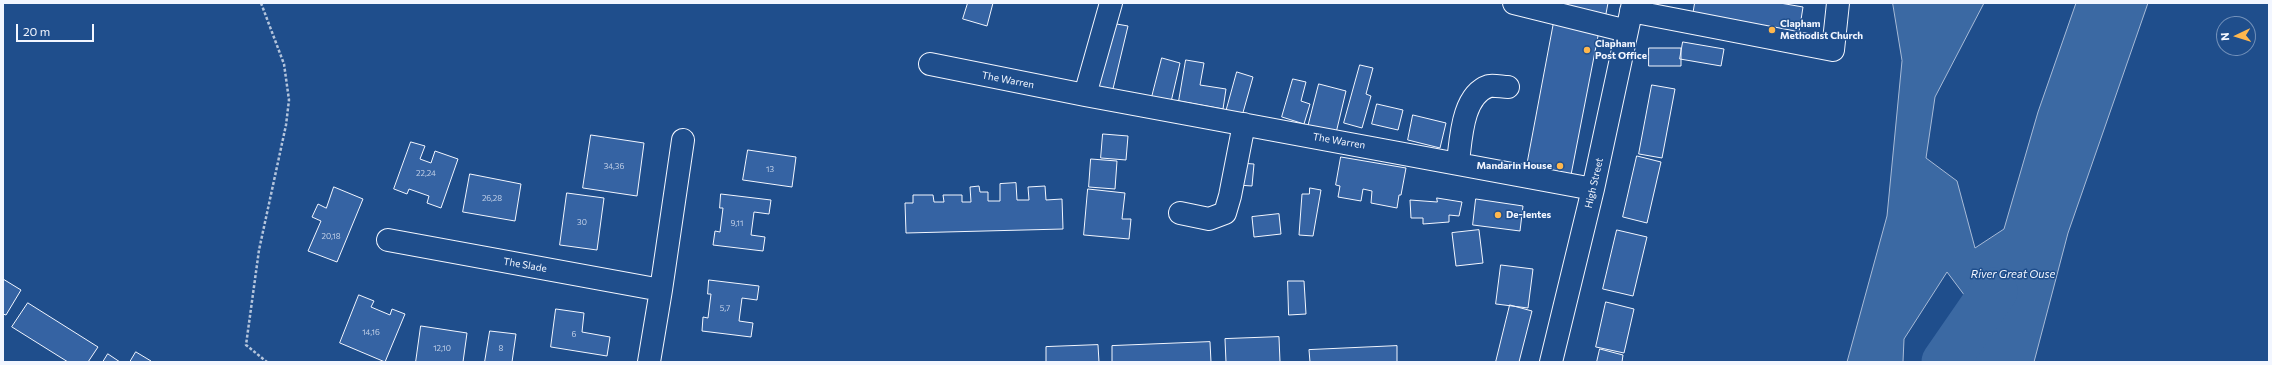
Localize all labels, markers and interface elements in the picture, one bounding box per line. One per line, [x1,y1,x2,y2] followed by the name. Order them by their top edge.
[18,16,96,42] scale bar
[2216,16,2256,56] north arrow
[1780,18,1863,42] place label: Clapham Methodist Church
[23,24,50,38] text: 20 m
[1767,25,1777,35] marker: Clapham Methodist Church
[2218,32,2231,41] text: N
[1595,38,1647,62] place label: Clapham Post Office
[1582,45,1592,55] marker: Clapham Post Office
[981,69,1035,91] street label: The Warren
[1312,130,1366,152] street label: The Warren
[1582,157,1606,209] street label: High Street
[1477,160,1552,172] place label: Mandarin House
[604,161,624,171] house number: 34,36
[1555,161,1565,171] marker: Mandarin House
[766,164,774,174] house number: 13
[416,168,436,178] house number: 22,24
[482,193,502,203] house number: 26,28
[1506,209,1551,221] place label: De-Ientes
[1493,210,1503,220] marker: De-Ientes
[577,217,587,227] house number: 30
[731,218,743,228] house number: 9,11
[322,231,340,241] house number: 20,18
[502,255,548,275] street label: The Slade
[1971,267,2055,281] water label: River Great Ouse
[720,303,730,313] house number: 5,7
[362,327,380,337] house number: 14,16
[572,329,576,339] house number: 6
[433,343,451,353] house number: 12,10
[499,343,503,353] house number: 8

